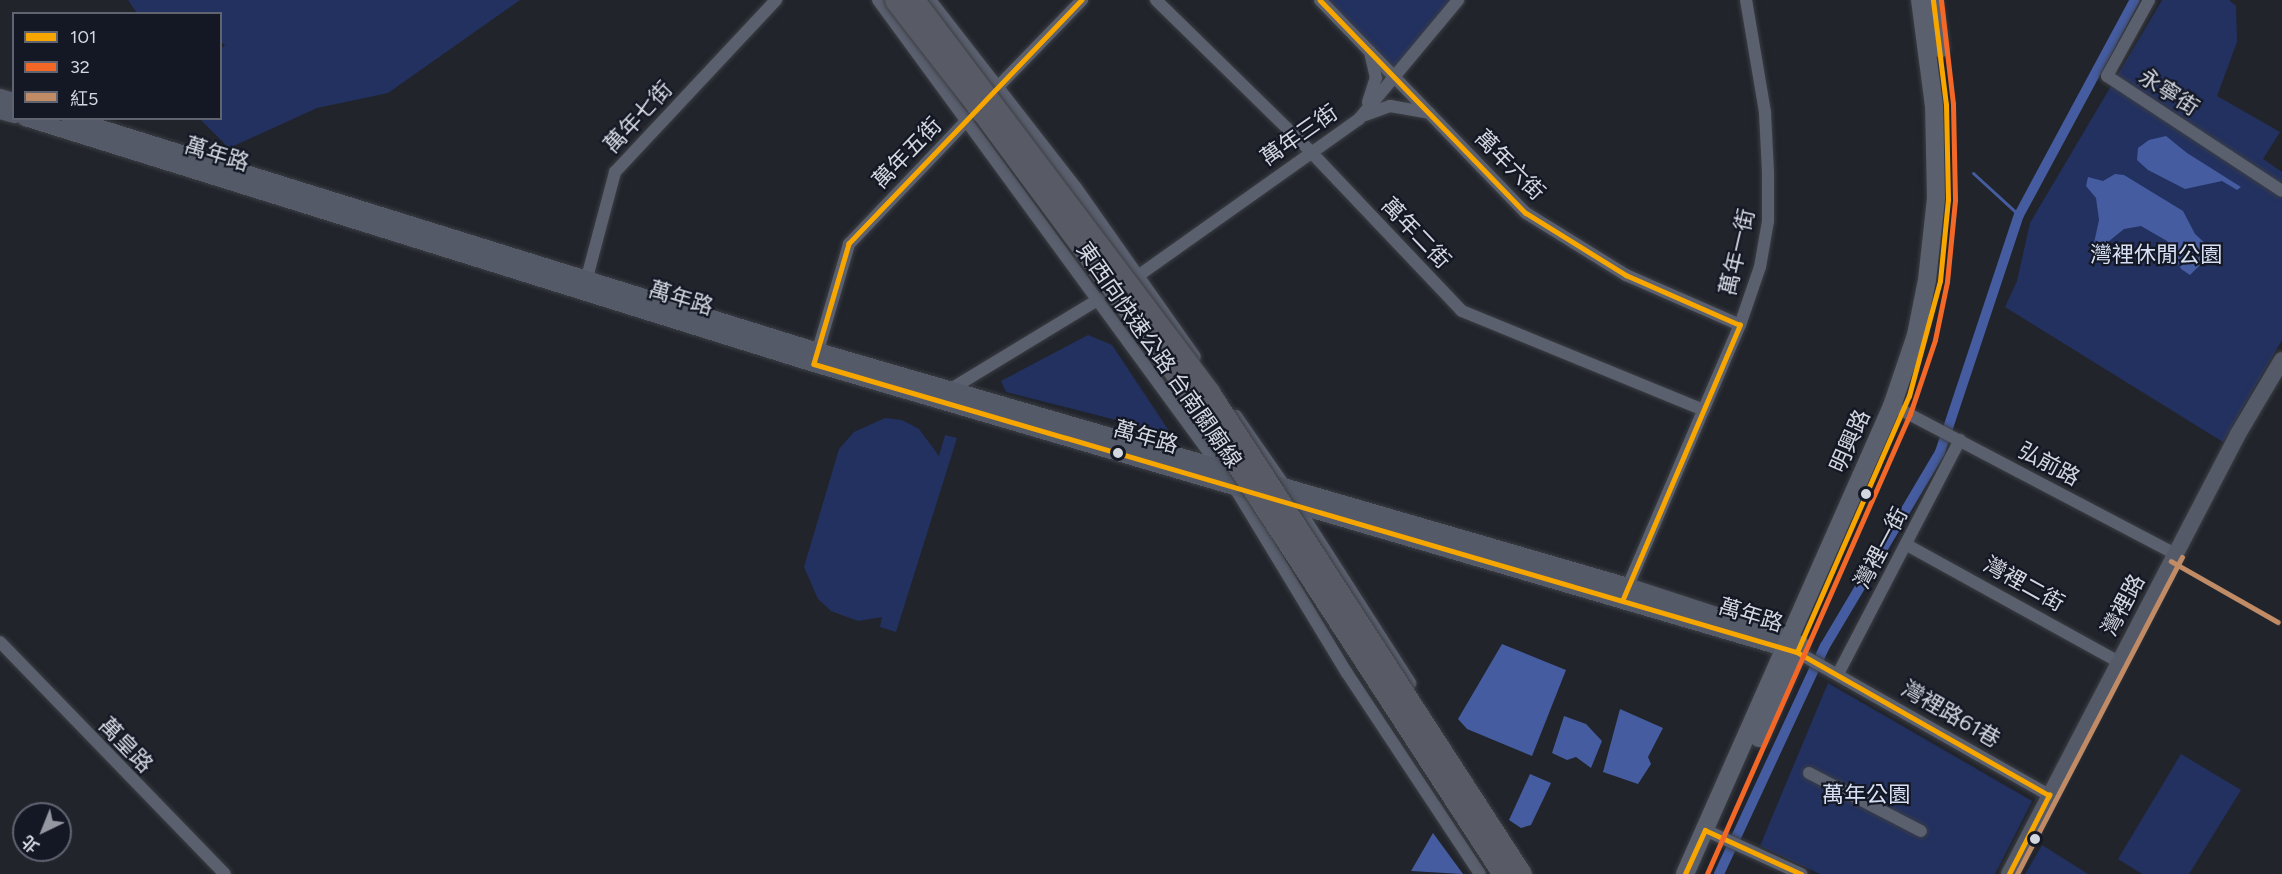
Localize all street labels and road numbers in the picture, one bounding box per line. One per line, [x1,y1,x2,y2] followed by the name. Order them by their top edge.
[2134,63,2204,121] street label: 永寧街
[598,76,678,158] street label: 萬年七街
[1255,99,1343,171] street label: 萬年三街
[867,112,947,194] street label: 萬年五街
[1470,125,1550,205] street label: 萬年六街
[182,132,252,176] street label: 萬年路
[1376,192,1456,274] street label: 萬年二街
[1714,206,1760,298] street label: 萬年一街
[1071,237,1247,473] street label: 東西向快速公路 台南關廟線
[646,276,716,320] street label: 萬年路
[1825,405,1875,477] street label: 明興路
[1111,415,1181,459] street label: 萬年路
[2014,437,2084,491] street label: 弘前路
[1849,503,1913,593] street label: 灣裡一街
[1979,551,2069,617] street label: 灣裡二街
[2096,570,2150,640] street label: 灣裡路
[1716,593,1786,637] street label: 萬年路
[1897,675,2005,753] street label: 灣裡路61巷
[94,712,158,778] street label: 萬皇路

